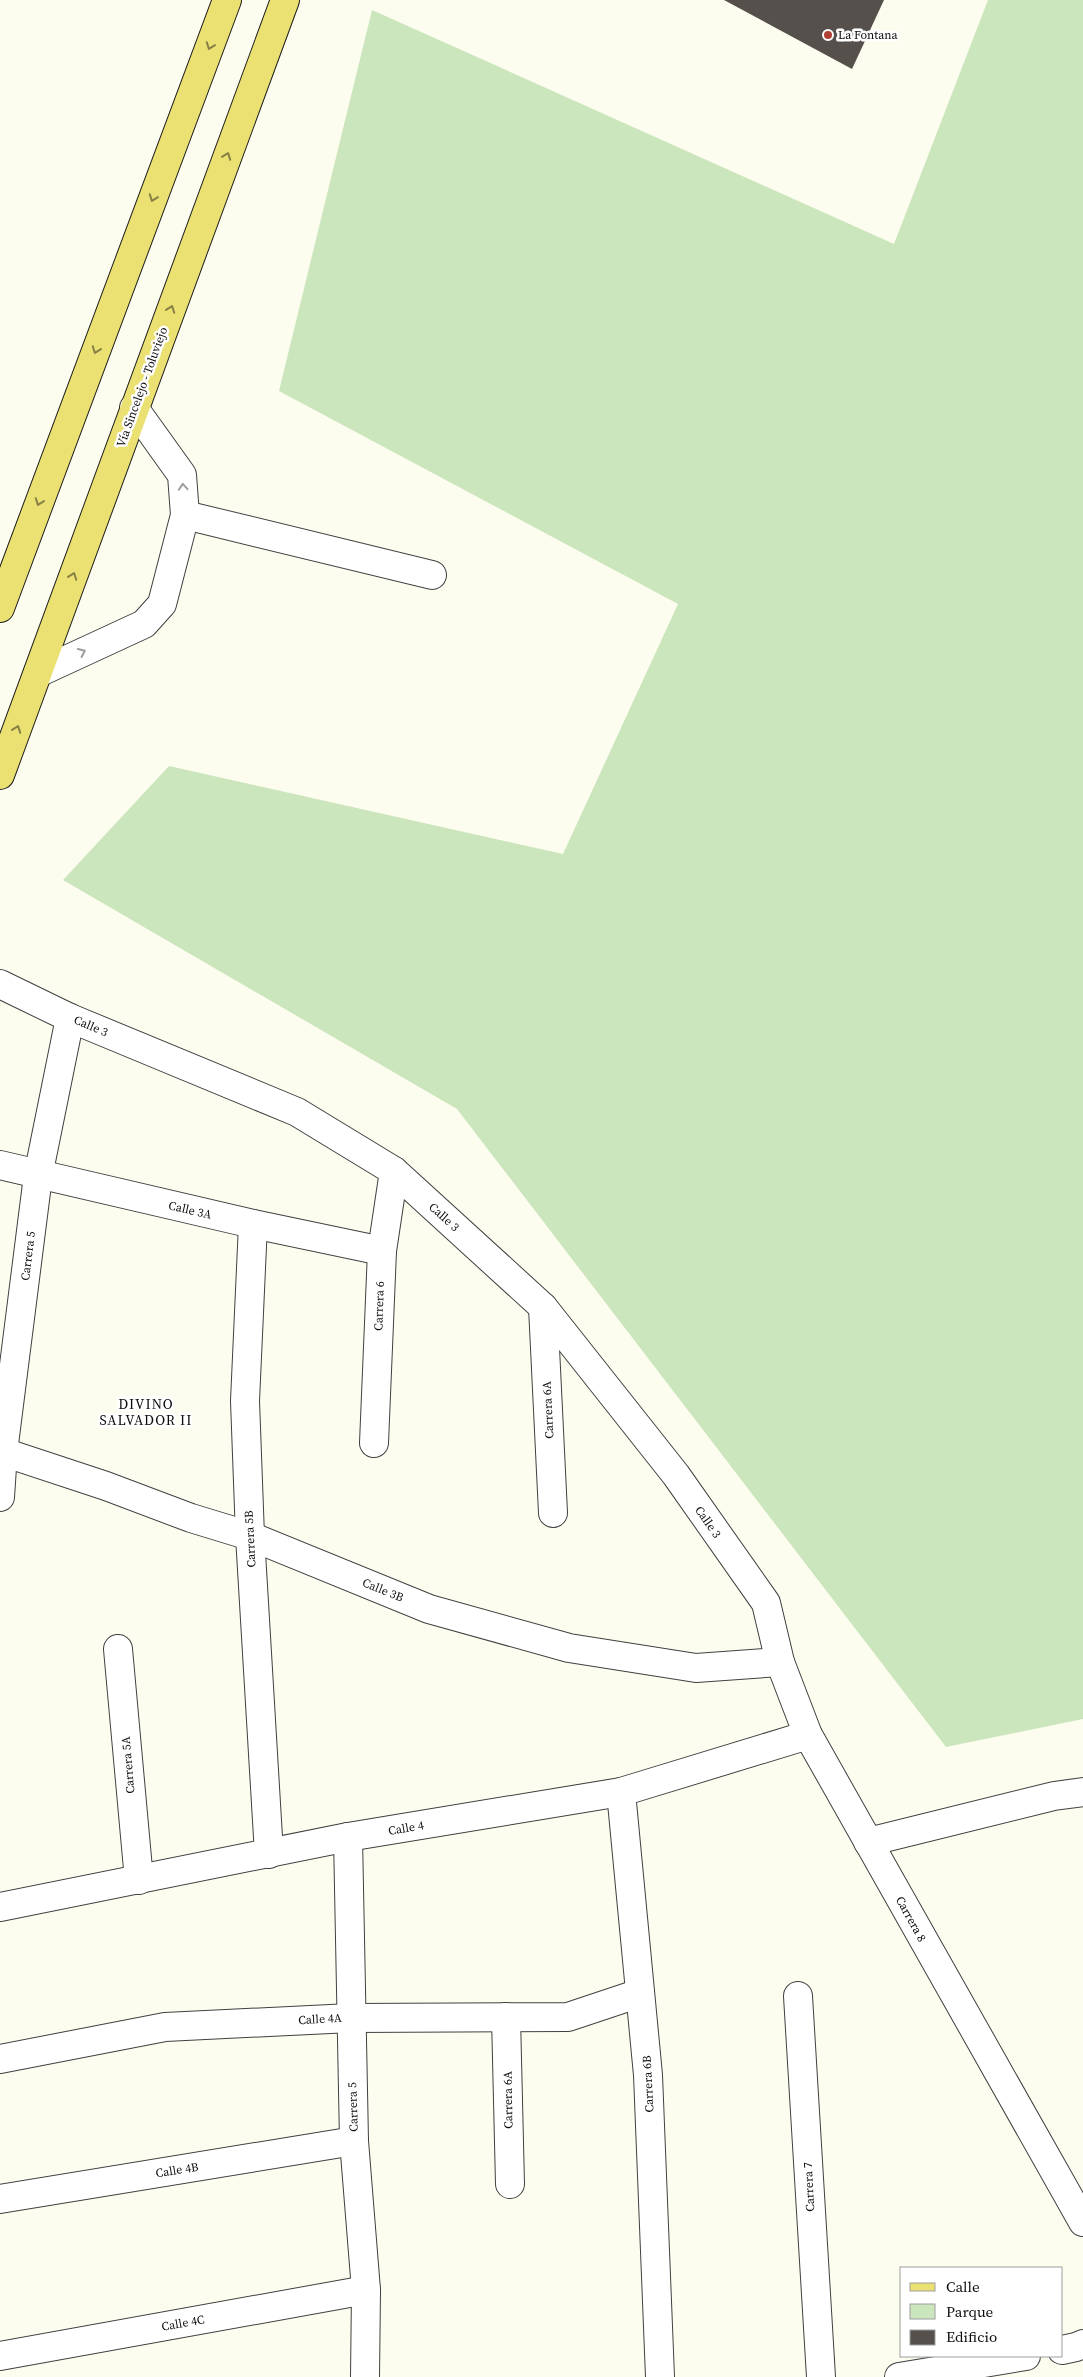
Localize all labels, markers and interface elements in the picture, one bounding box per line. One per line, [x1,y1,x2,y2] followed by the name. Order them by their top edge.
[838,27,899,43] place label: La Fontana
[822,29,834,41] marker: La Fontana
[206,41,216,49] one-way arrow
[221,153,231,161] one-way arrow
[149,193,159,202] one-way arrow
[165,305,175,314] one-way arrow
[113,324,171,449] street label: Vía Sincelejo - Toluviejo
[92,345,102,354] one-way arrow
[178,483,189,491] one-way arrow
[35,498,45,506] one-way arrow
[67,573,77,581] one-way arrow
[77,648,86,659] one-way arrow
[11,725,21,734] one-way arrow
[71,1012,111,1040] street label: Calle 3
[167,1197,213,1223] street label: Calle 3A
[425,1199,463,1235] street label: Calle 3
[17,1230,39,1282] street label: Carrera 5
[370,1281,388,1331] street label: Carrera 6
[539,1381,557,1439] street label: Carrera 6A
[99,1394,193,1430] district label: DIVINO SALVADOR II
[691,1503,725,1541] street label: Calle 3
[240,1510,259,1568] street label: Carrera 5B
[360,1574,406,1606] street label: Calle 3B
[118,1736,138,1794] street label: Carrera 5A
[387,1817,425,1839] street label: Calle 4
[892,1893,930,1945] street label: Carrera 8
[298,2010,342,2028] street label: Calle 4A
[638,2055,657,2113] street label: Carrera 6B
[499,2071,517,2129] street label: Carrera 6A
[344,2082,362,2132] street label: Carrera 5
[154,2159,200,2181] street label: Calle 4B
[800,2162,818,2212] street label: Carrera 7
[900,2267,1063,2357] legend
[946,2276,980,2297] text: Calle
[946,2301,994,2322] text: Parque
[160,2311,206,2335] street label: Calle 4C
[946,2326,997,2347] text: Edificio

